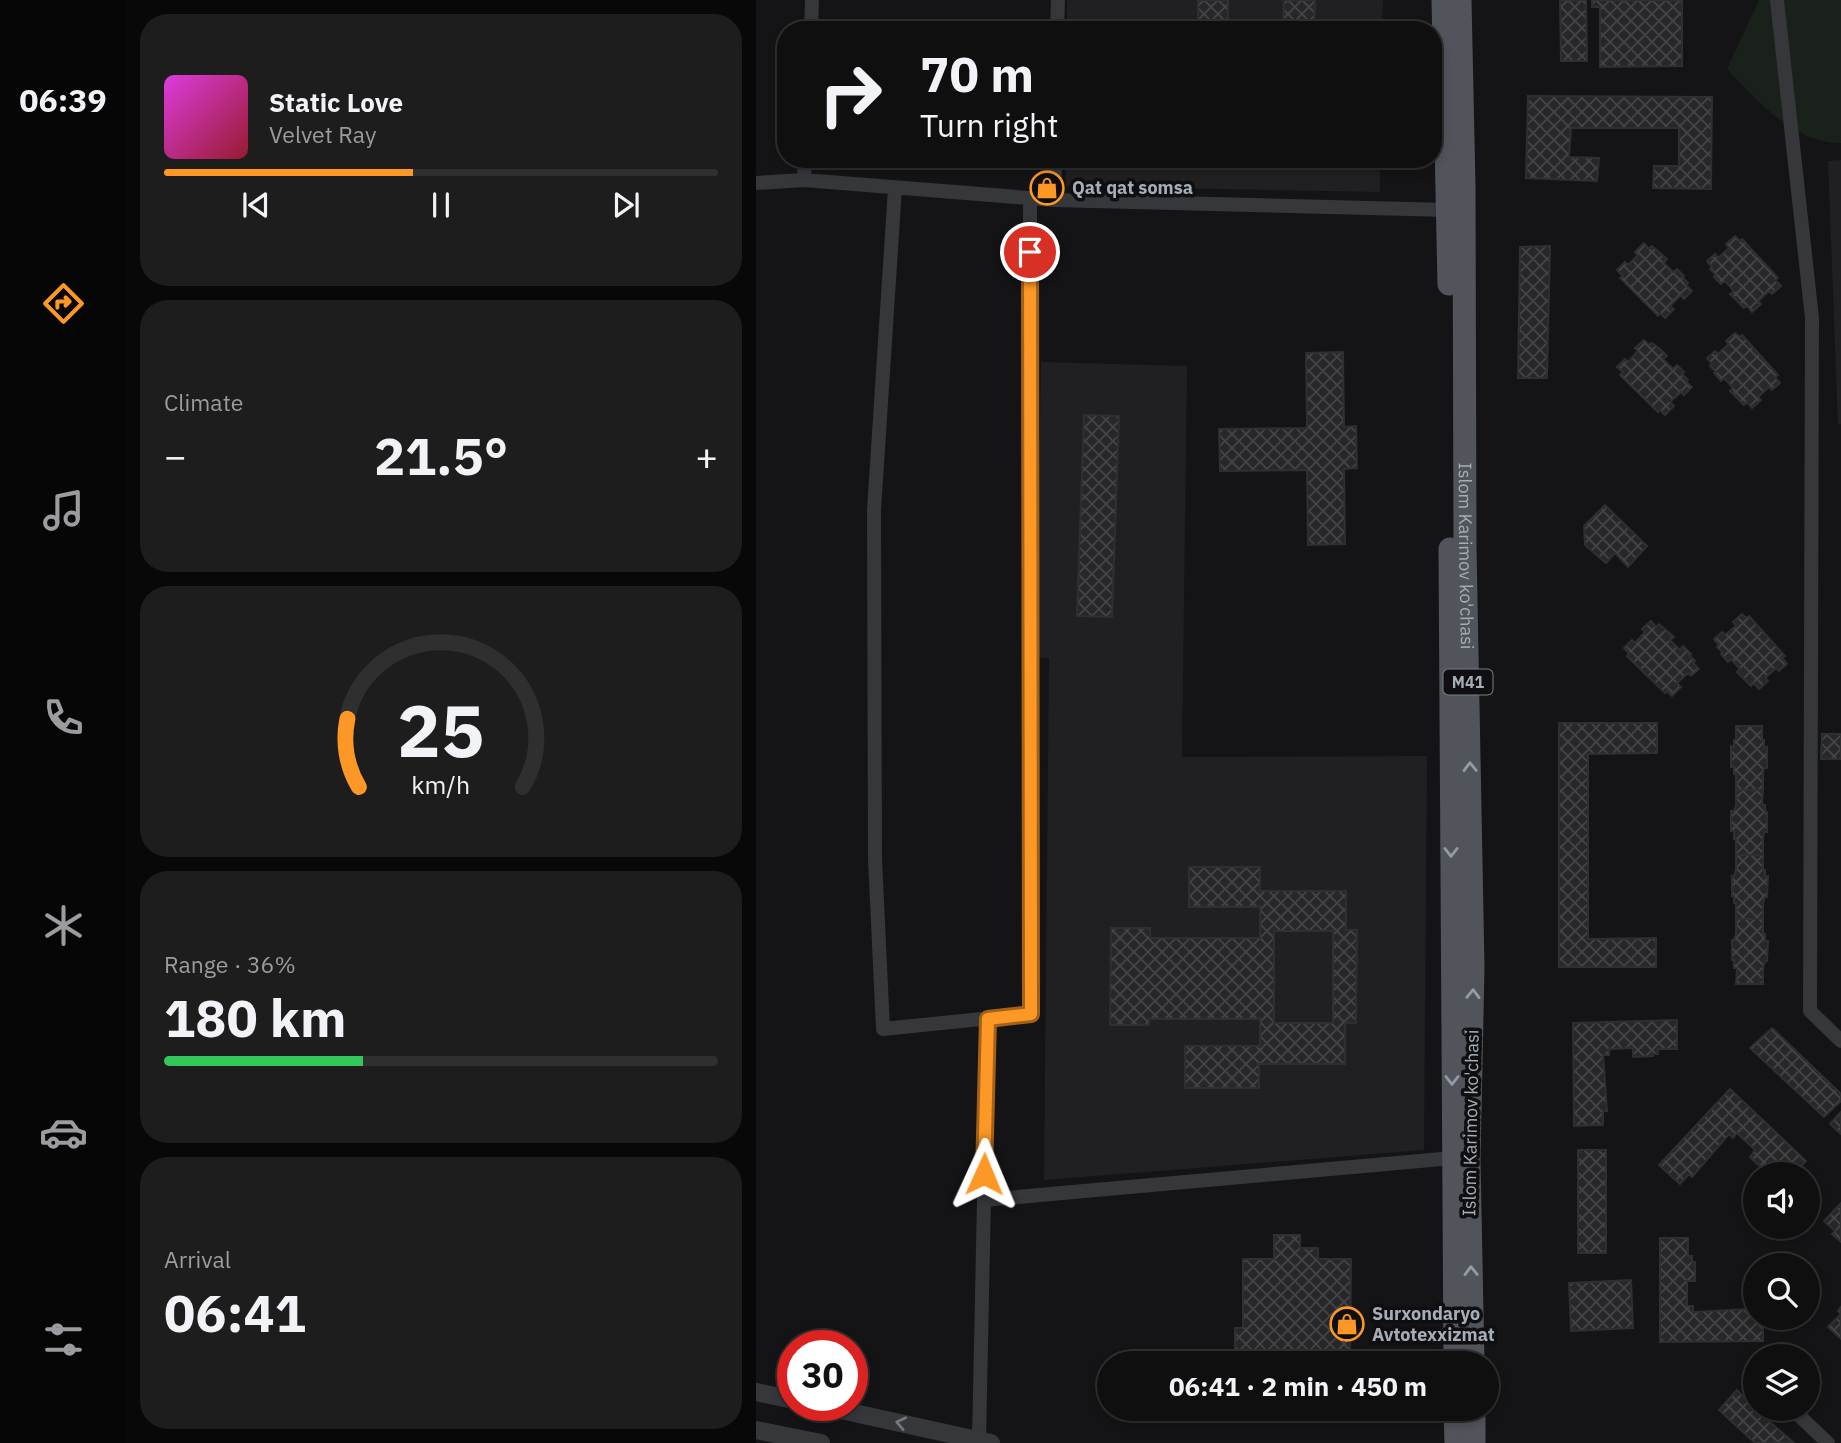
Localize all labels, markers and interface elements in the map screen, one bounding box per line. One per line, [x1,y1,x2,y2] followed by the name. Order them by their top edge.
[920,42,1034,105] text: 70 m
[805,49,896,140] icon: right
[19,79,107,121] text: 06:39
[269,85,403,119] text: Static Love
[920,104,1058,146] text: Turn right
[269,119,376,149] text: Velvet Ray
[1028,169,1066,207] shop icon: Qat qat somsa
[1072,176,1193,199] place label: Qat qat somsa
[237,186,275,224] icon: previous
[422,186,460,224] icon: pause
[607,186,645,224] icon: next
[1000,222,1060,282] pin
[1011,233,1049,271] icon: arrive
[39,279,88,328] icon: directions
[164,387,243,417] text: Climate
[374,422,508,489] text: 21.5°
[164,431,187,480] text: −
[695,431,718,480] text: +
[1454,463,1479,650] street label: Islom Karimov ko'chasi
[39,486,88,535] icon: music
[1444,670,1492,694] road number: M41
[397,683,485,778] text: 25
[39,693,88,742] icon: phone
[1462,761,1478,771] one-way arrow
[412,768,470,801] text: km/h
[1443,847,1459,858] one-way arrow
[39,901,88,950] icon: climate
[164,949,296,979] text: Range · 36%
[164,984,346,1051] text: 180 km
[1465,988,1480,999] one-way arrow
[1457,1030,1484,1216] street label: Islom Karimov ko'chasi
[1444,1075,1460,1085] one-way arrow
[39,1108,88,1157] icon: car
[947,1137,1021,1211] position arrow
[1743,1162,1820,1421] map controls
[1743,1162,1820,1239] button: sound
[164,1244,231,1274] text: Arrival
[1743,1253,1820,1330] button: search
[1463,1265,1479,1275] one-way arrow
[164,1279,306,1346] text: 06:41
[1372,1302,1495,1346] place label: Surxondaryo Avtotexxizmat
[1328,1305,1366,1343] shop icon: Surxondaryo Avtotexxizmat
[39,1315,88,1364] icon: filters
[777,1330,868,1421] speed limit sign: 30
[1743,1344,1820,1421] button: layers
[1169,1369,1427,1403] text: 06:41 · 2 min · 450 m
[895,1417,907,1432] one-way arrow

